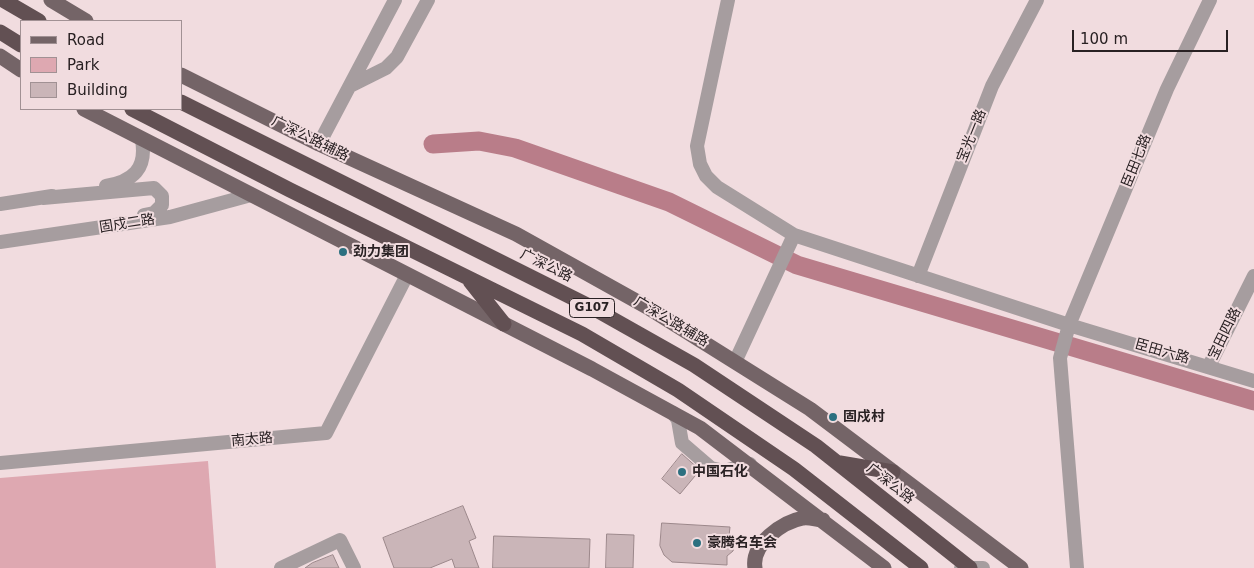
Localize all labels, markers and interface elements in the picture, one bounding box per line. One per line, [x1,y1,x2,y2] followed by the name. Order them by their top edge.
[20,20,182,110] legend
[1074,20,1230,52] scale bar
[1080,30,1128,48] text: 100 m
[67,31,105,49] text: Road
[67,56,99,74] text: Park
[67,81,128,99] text: Building
[954,107,990,165] street label: 宝光一路
[269,113,351,165] street label: 广深公路辅路
[1119,132,1155,190] street label: 臣田七路
[98,211,156,237] street label: 固戍二路
[353,244,409,260] place label: 劲力集团
[337,246,349,258] marker: 劲力集团
[517,246,575,286] street label: 广深公路
[631,293,711,351] street label: 广深公路辅路
[570,298,614,318] road number: G107
[1205,305,1245,363] street label: 宝田四路
[1133,336,1191,368] street label: 臣田六路
[843,409,885,425] place label: 固戍村
[827,411,839,423] marker: 固戍村
[230,430,274,450] street label: 南太路
[863,460,917,508] street label: 广深公路
[692,464,748,480] place label: 中国石化
[676,466,688,478] marker: 中国石化
[707,535,777,551] place label: 豪腾名车会
[691,537,703,549] marker: 豪腾名车会

